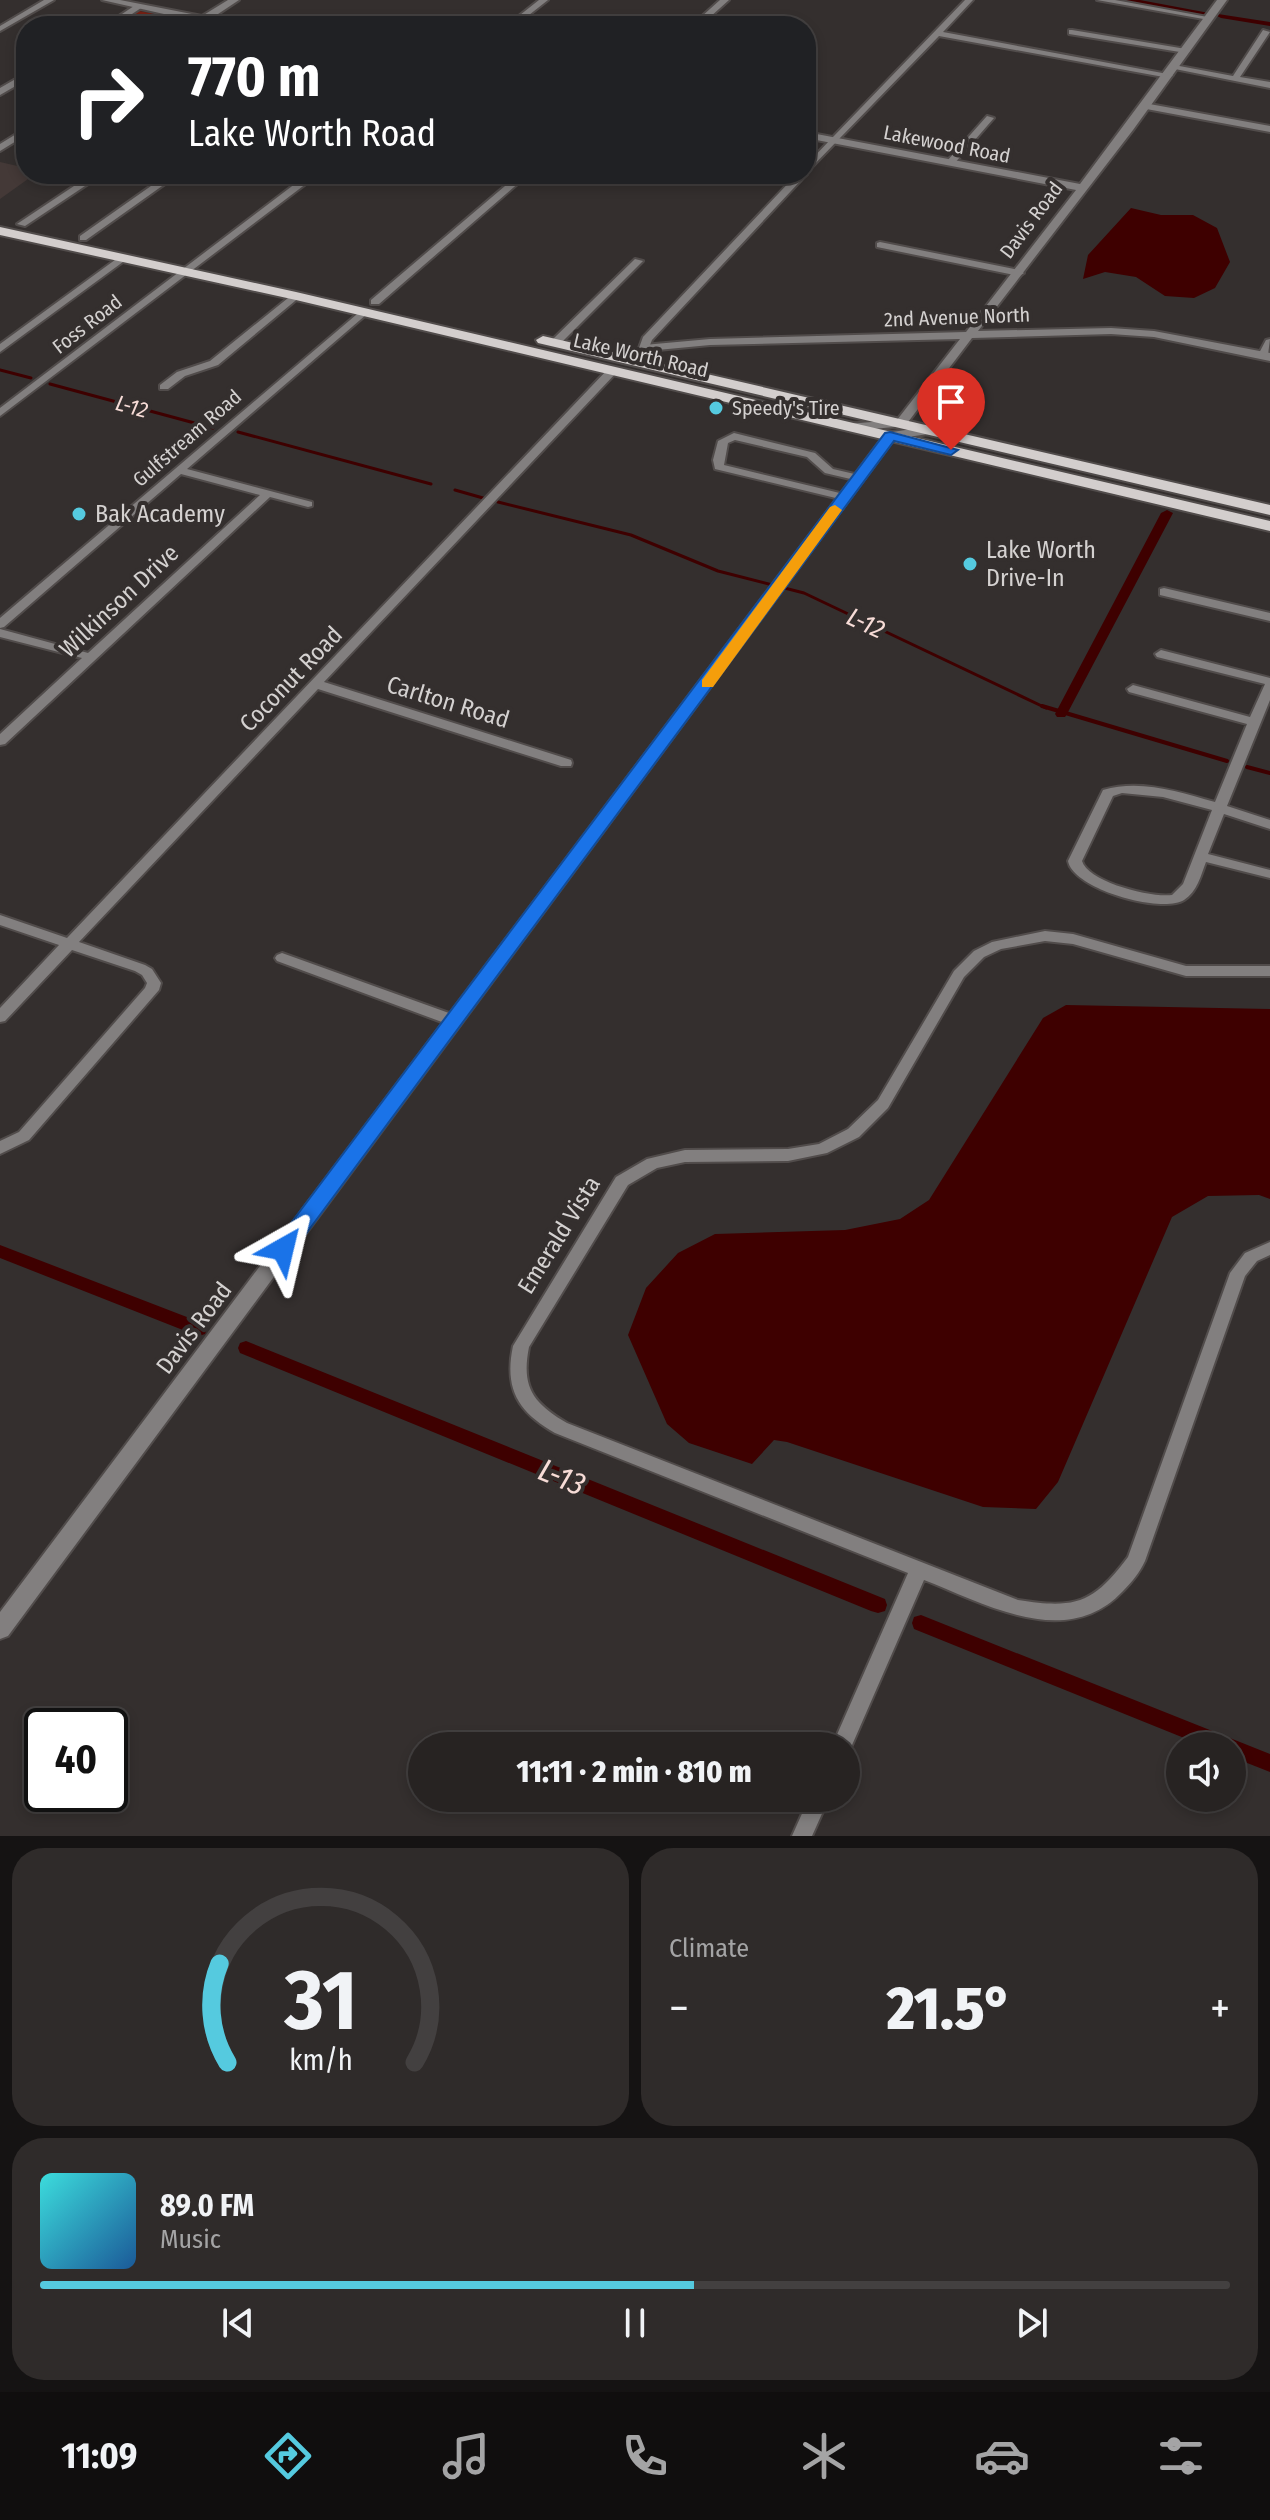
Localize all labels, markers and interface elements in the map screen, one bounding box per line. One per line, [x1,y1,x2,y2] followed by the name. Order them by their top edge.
[188,44,320,111] text: 770 m
[56,48,160,152] icon: right
[188,112,436,156] text: Lake Worth Road
[882,120,1012,168] street label: Lakewood Road
[994,177,1068,263] street label: Davis Road
[47,289,127,359] street label: Foss Road
[883,302,1031,332] street label: 2nd Avenue North
[571,328,711,382] street label: Lake Worth Road
[917,368,985,450] pin
[929,380,973,424] icon: arrive
[128,384,246,492] street label: Gulfstream Road
[113,389,151,424] water label: L-12
[732,396,840,420] place label: Speedy's Tire
[707,399,725,417] marker: Speedy's Tire
[95,500,225,528] place label: Bak Academy
[70,505,88,523] marker: Bak Academy
[986,536,1096,592] place label: Lake Worth Drive-In
[54,539,184,663] street label: Wilkinson Drive
[961,555,979,573] marker: Lake Worth Drive-In
[842,601,890,646] water label: L-12
[234,621,348,737] street label: Coconut Road
[383,670,513,734] street label: Carlton Road
[512,1171,606,1299] street label: Emerald Vista
[241,1207,325,1291] position arrow
[150,1277,238,1379] street label: Davis Road
[533,1451,591,1503] water label: L-13
[24,1708,128,1812] speed limit sign: 40
[1166,1732,1246,1812] map controls
[1166,1732,1246,1812] button: sound
[517,1754,751,1790] text: 11:11 · 2 min · 810 m
[669,1933,749,1964] text: Climate
[283,1951,357,2051] text: 31
[887,1973,1012,2045] text: 21.5°
[669,1982,689,2035] text: −
[1210,1982,1230,2035] text: +
[289,2043,352,2078] text: km/h
[160,2188,254,2224] text: 89.0 FM
[160,2224,221,2255] text: Music
[216,2301,260,2345] icon: previous
[613,2301,657,2345] icon: pause
[1010,2301,1054,2345] icon: next
[260,2428,316,2484] icon: directions
[438,2428,494,2484] icon: music
[617,2428,673,2484] icon: phone
[796,2428,852,2484] icon: climate
[974,2428,1030,2484] icon: car
[1153,2428,1209,2484] icon: filters
[61,2434,137,2478] text: 11:09

